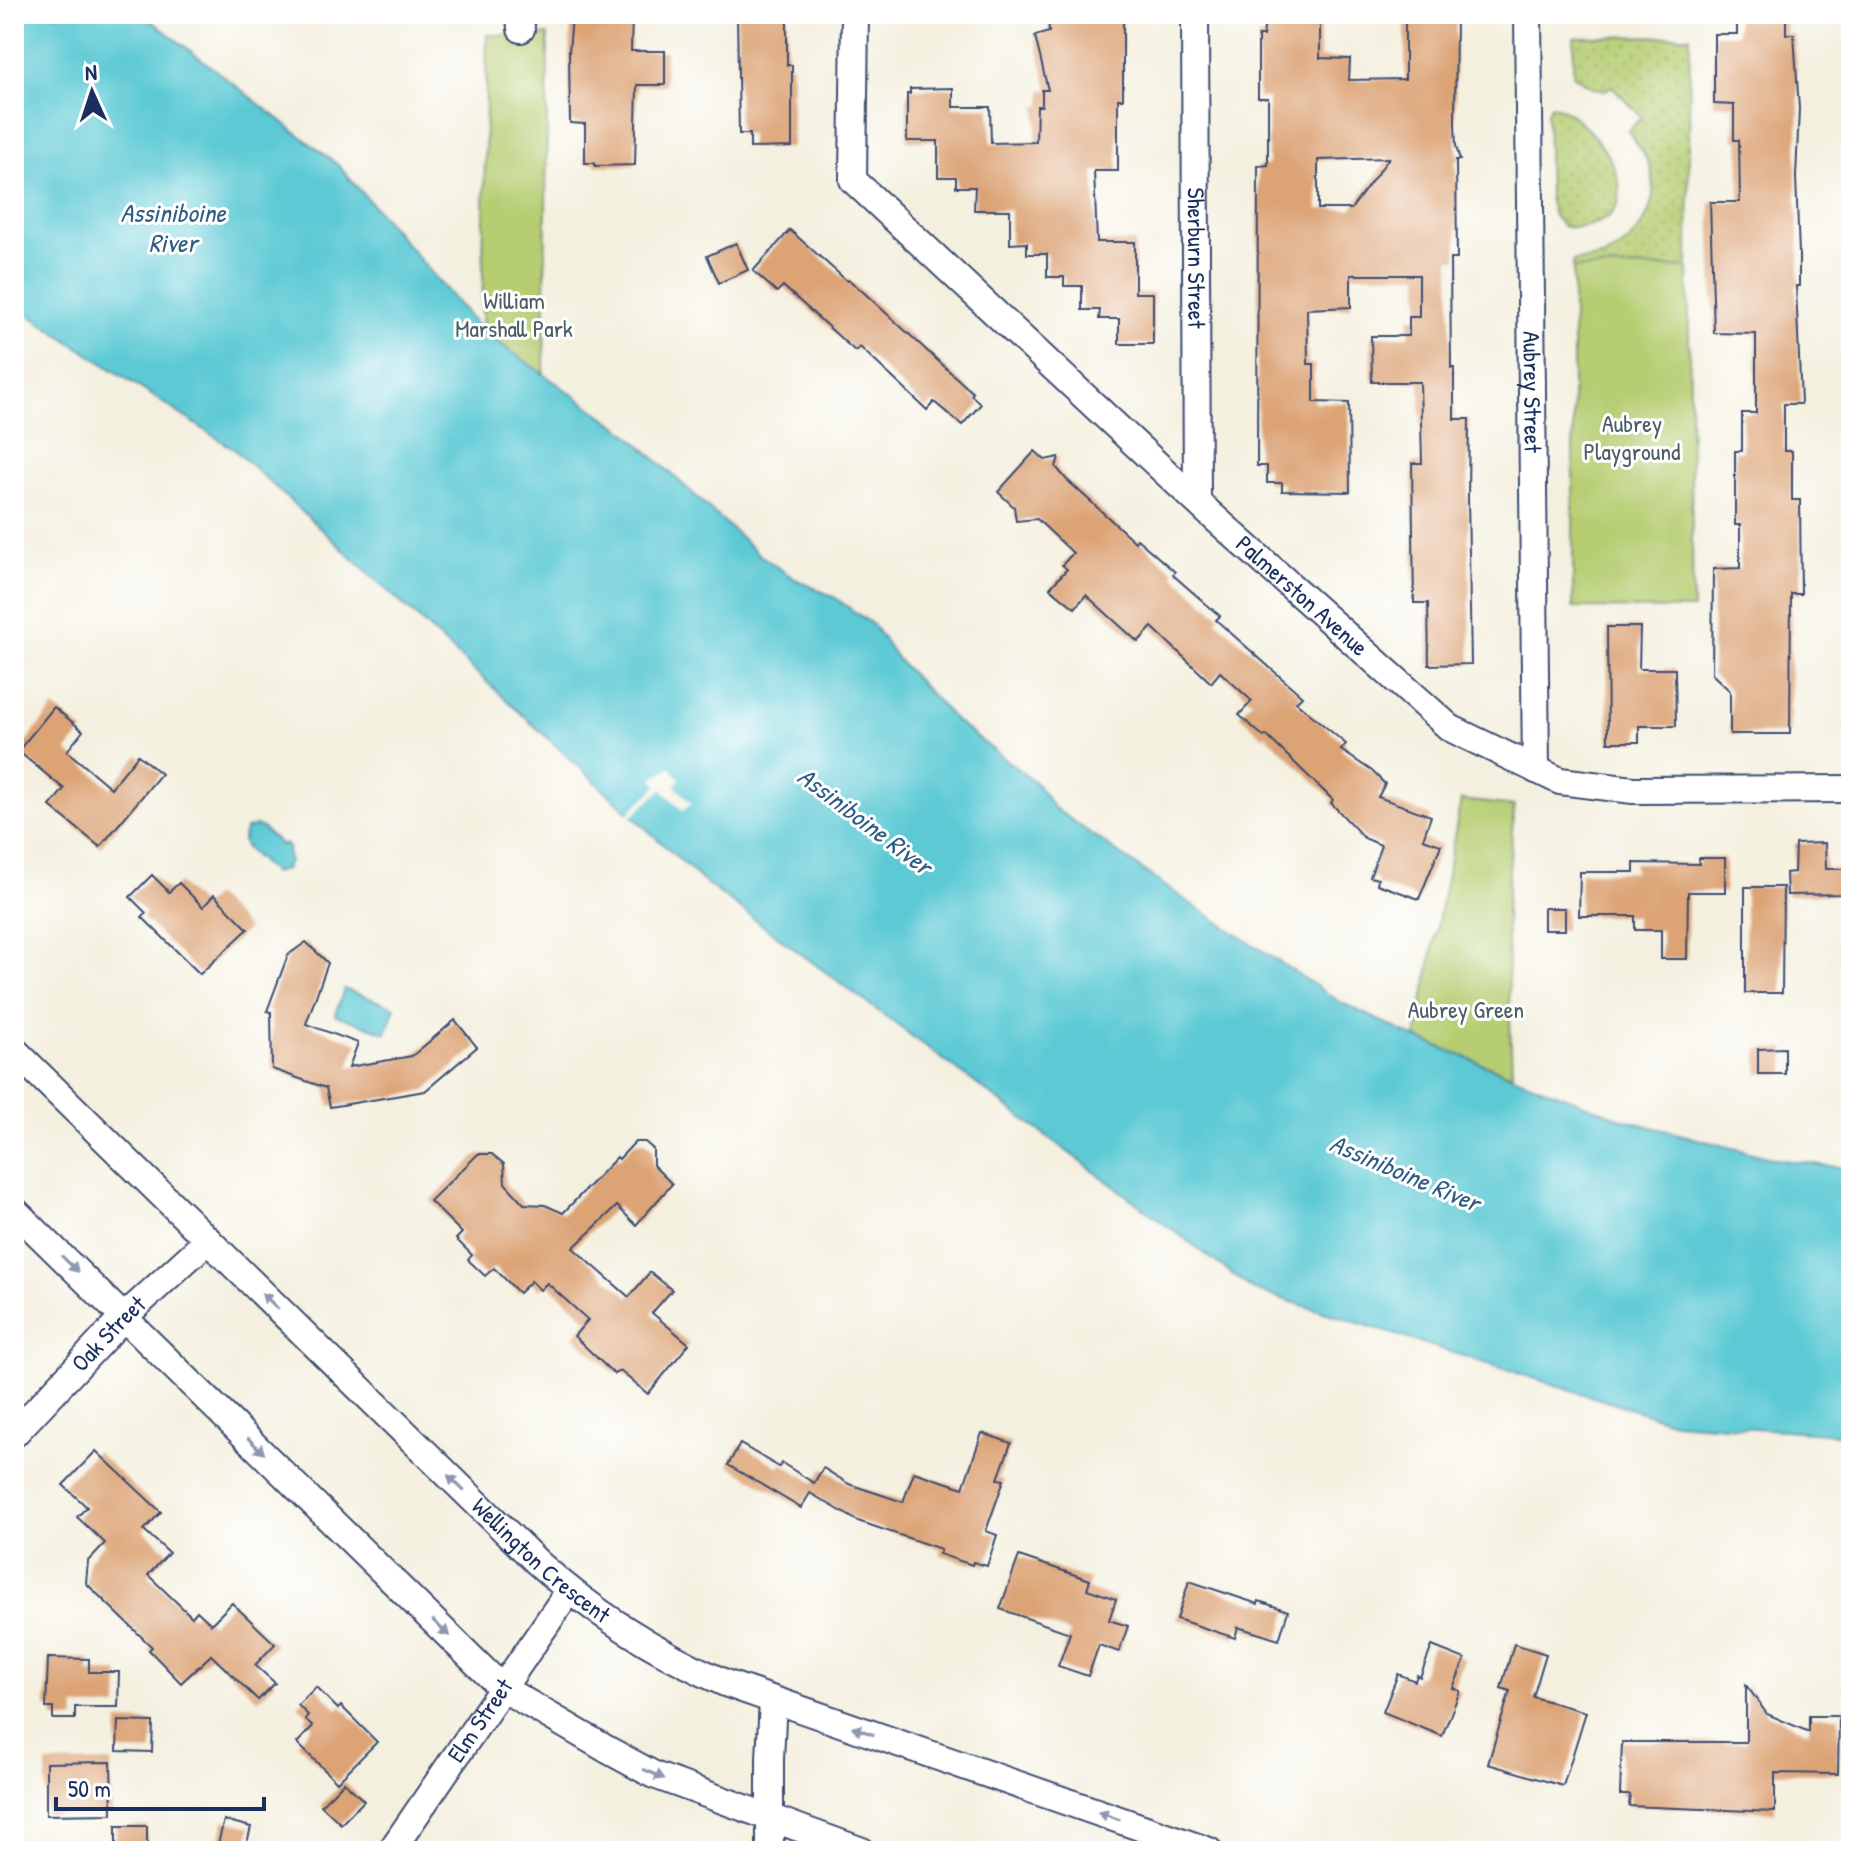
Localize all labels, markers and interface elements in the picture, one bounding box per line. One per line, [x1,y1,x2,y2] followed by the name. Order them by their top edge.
[52,52,132,132] north arrow
[84,57,98,87] text: N
[1181,187,1213,329] street label: Sherburn Street
[120,195,227,260] water label: Assiniboine River
[455,284,573,344] park label: William Marshall Park
[1516,331,1550,454] street label: Aubrey Street
[1584,407,1680,467] park label: Aubrey Playground
[1230,528,1376,663] street label: Palmerston Avenue
[791,759,942,884] water label: Assiniboine River
[1408,993,1524,1025] park label: Aubrey Green
[1325,1125,1488,1221] water label: Assiniboine River
[60,1254,79,1273] one-way arrow
[64,1287,153,1378] street label: Oak Street
[261,1293,280,1311] one-way arrow
[246,1436,265,1455] one-way arrow
[447,1475,466,1493] one-way arrow
[465,1490,618,1630] street label: Wellington Crescent
[431,1618,450,1637] one-way arrow
[439,1671,520,1768] street label: Elm Street
[851,1725,875,1737] one-way arrow
[56,1761,264,1811] scale bar
[642,1767,666,1781] one-way arrow
[68,1772,111,1804] text: 50 m
[1097,1810,1121,1822] one-way arrow

